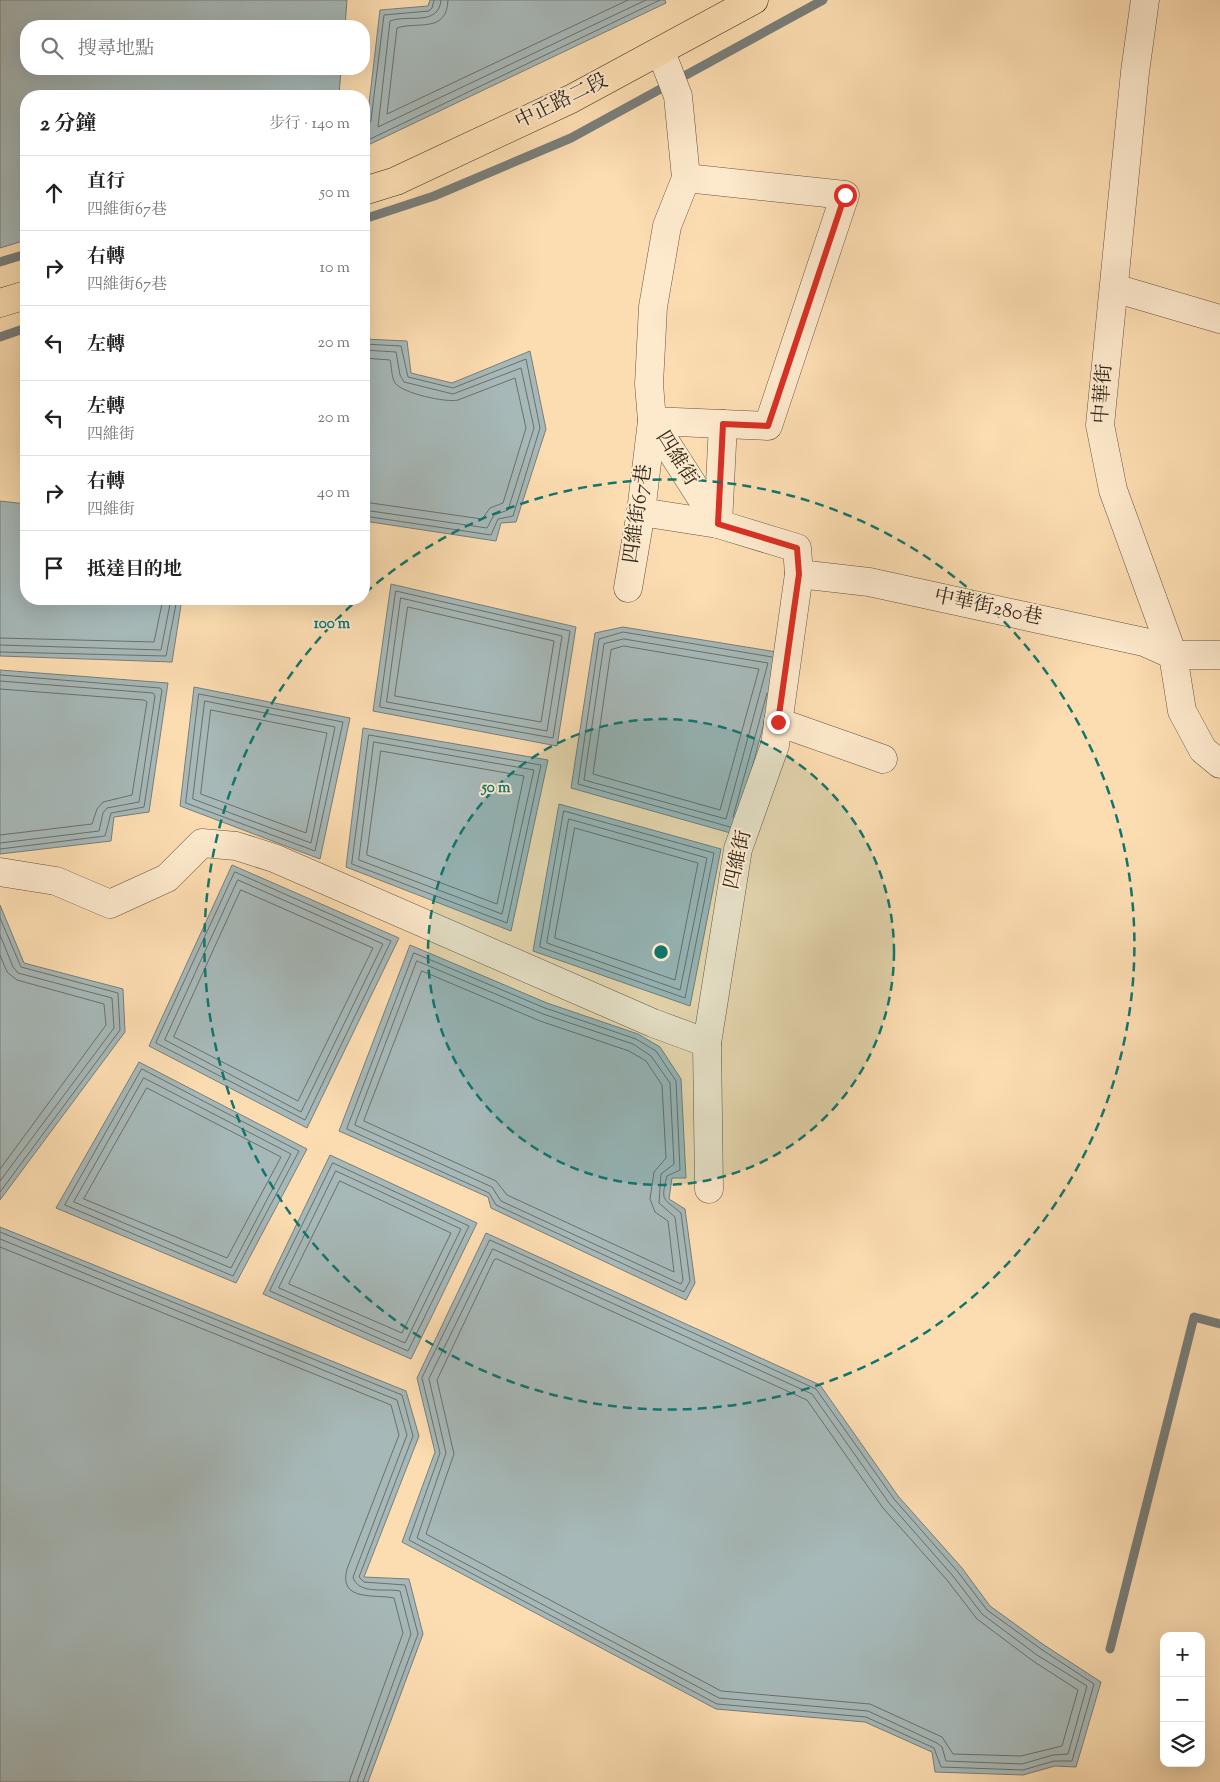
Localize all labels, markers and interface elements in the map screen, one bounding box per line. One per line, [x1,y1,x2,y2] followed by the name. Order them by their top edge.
[20,20,370,75] search box
[38,34,66,62] icon: search
[78,36,154,63] text: 搜尋地點
[511,67,613,137] street label: 中正路二段
[40,110,96,140] text: 2 分鐘
[269,113,350,136] text: 步行 · 140 m
[87,169,125,196] text: 直行
[40,179,68,207] icon: ahead
[319,182,350,205] text: 50 m
[834,184,857,207] route start
[87,199,167,222] text: 四維街67巷
[87,244,125,271] text: 右轉
[40,254,68,282] icon: right
[320,257,350,280] text: 10 m
[87,274,167,297] text: 四維街67巷
[40,329,68,357] icon: left
[87,332,125,359] text: 左轉
[317,332,350,355] text: 20 m
[1087,363,1121,425] street label: 中華街
[87,394,125,421] text: 左轉
[40,404,68,432] icon: left
[317,407,350,430] text: 20 m
[87,424,135,447] text: 四維街
[648,426,704,492] street label: 四維街
[618,462,660,566] street label: 四維街67巷
[87,469,125,496] text: 右轉
[40,479,68,507] icon: right
[317,482,350,505] text: 40 m
[87,499,135,522] text: 四維街
[40,554,68,582] icon: arrive
[87,557,182,584] text: 抵達目的地
[931,582,1045,634] street label: 中華街280巷
[314,614,351,635] text: 100 m
[767,711,790,734] route end
[481,778,511,799] text: 50 m
[718,828,760,892] street label: 四維街
[652,943,670,961] centre of rings
[1160,1632,1205,1767] map controls
[1160,1632,1205,1677] button: +
[1160,1677,1205,1722] button: −
[1160,1722,1205,1767] button: layers

